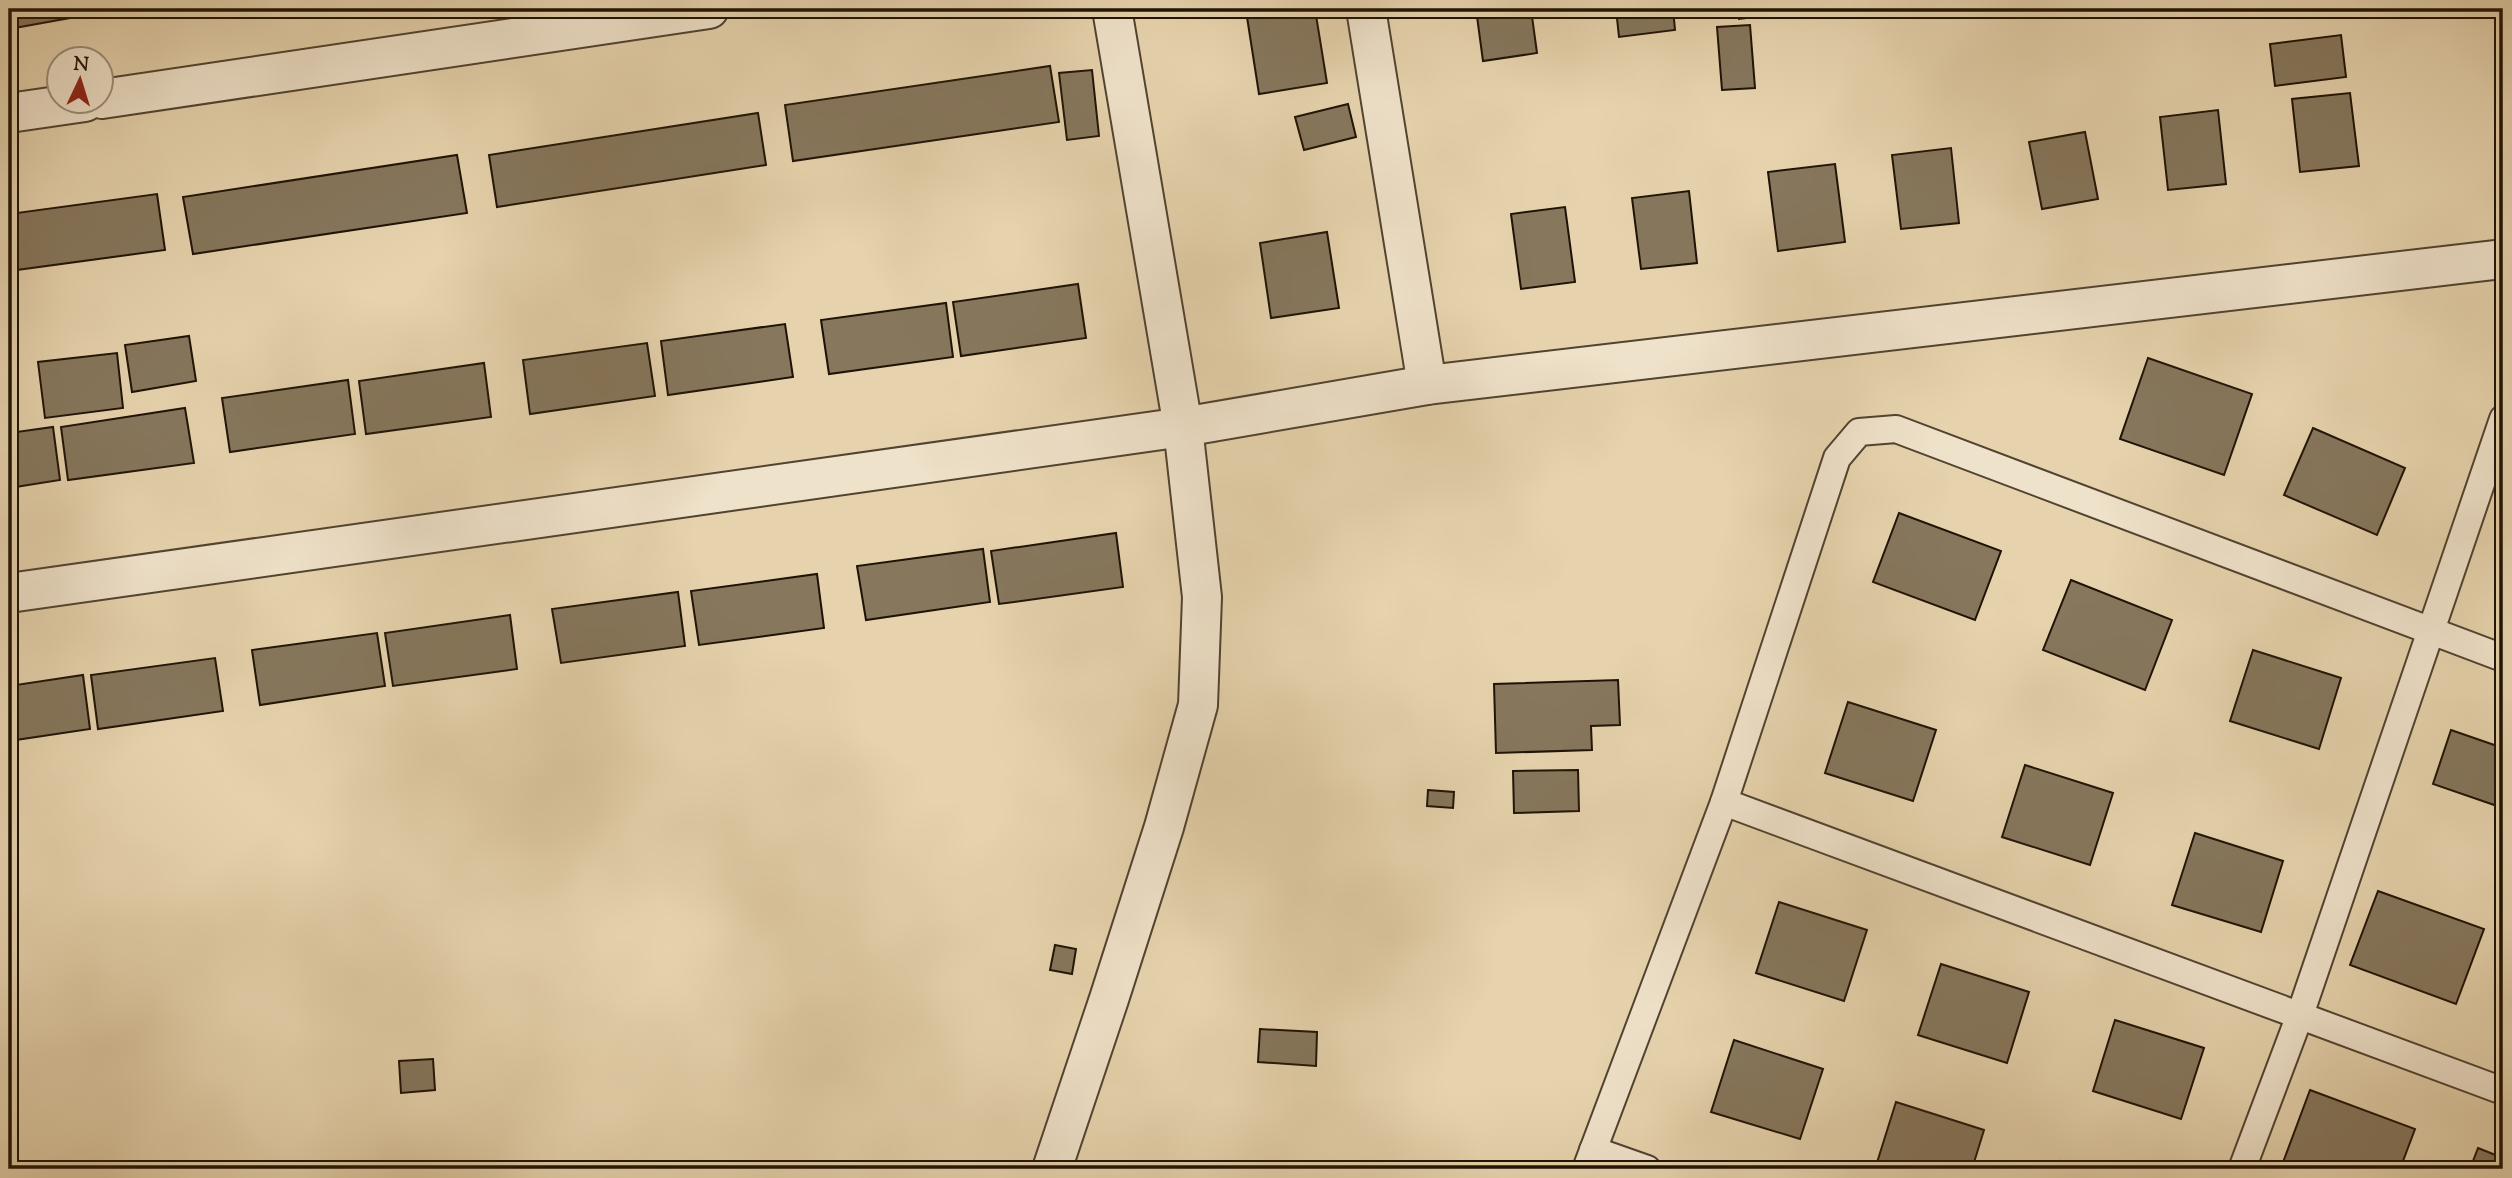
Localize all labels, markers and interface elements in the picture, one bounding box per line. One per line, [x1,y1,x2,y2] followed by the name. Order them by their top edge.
[46,46,116,116] north arrow
[73,52,90,80] text: N

